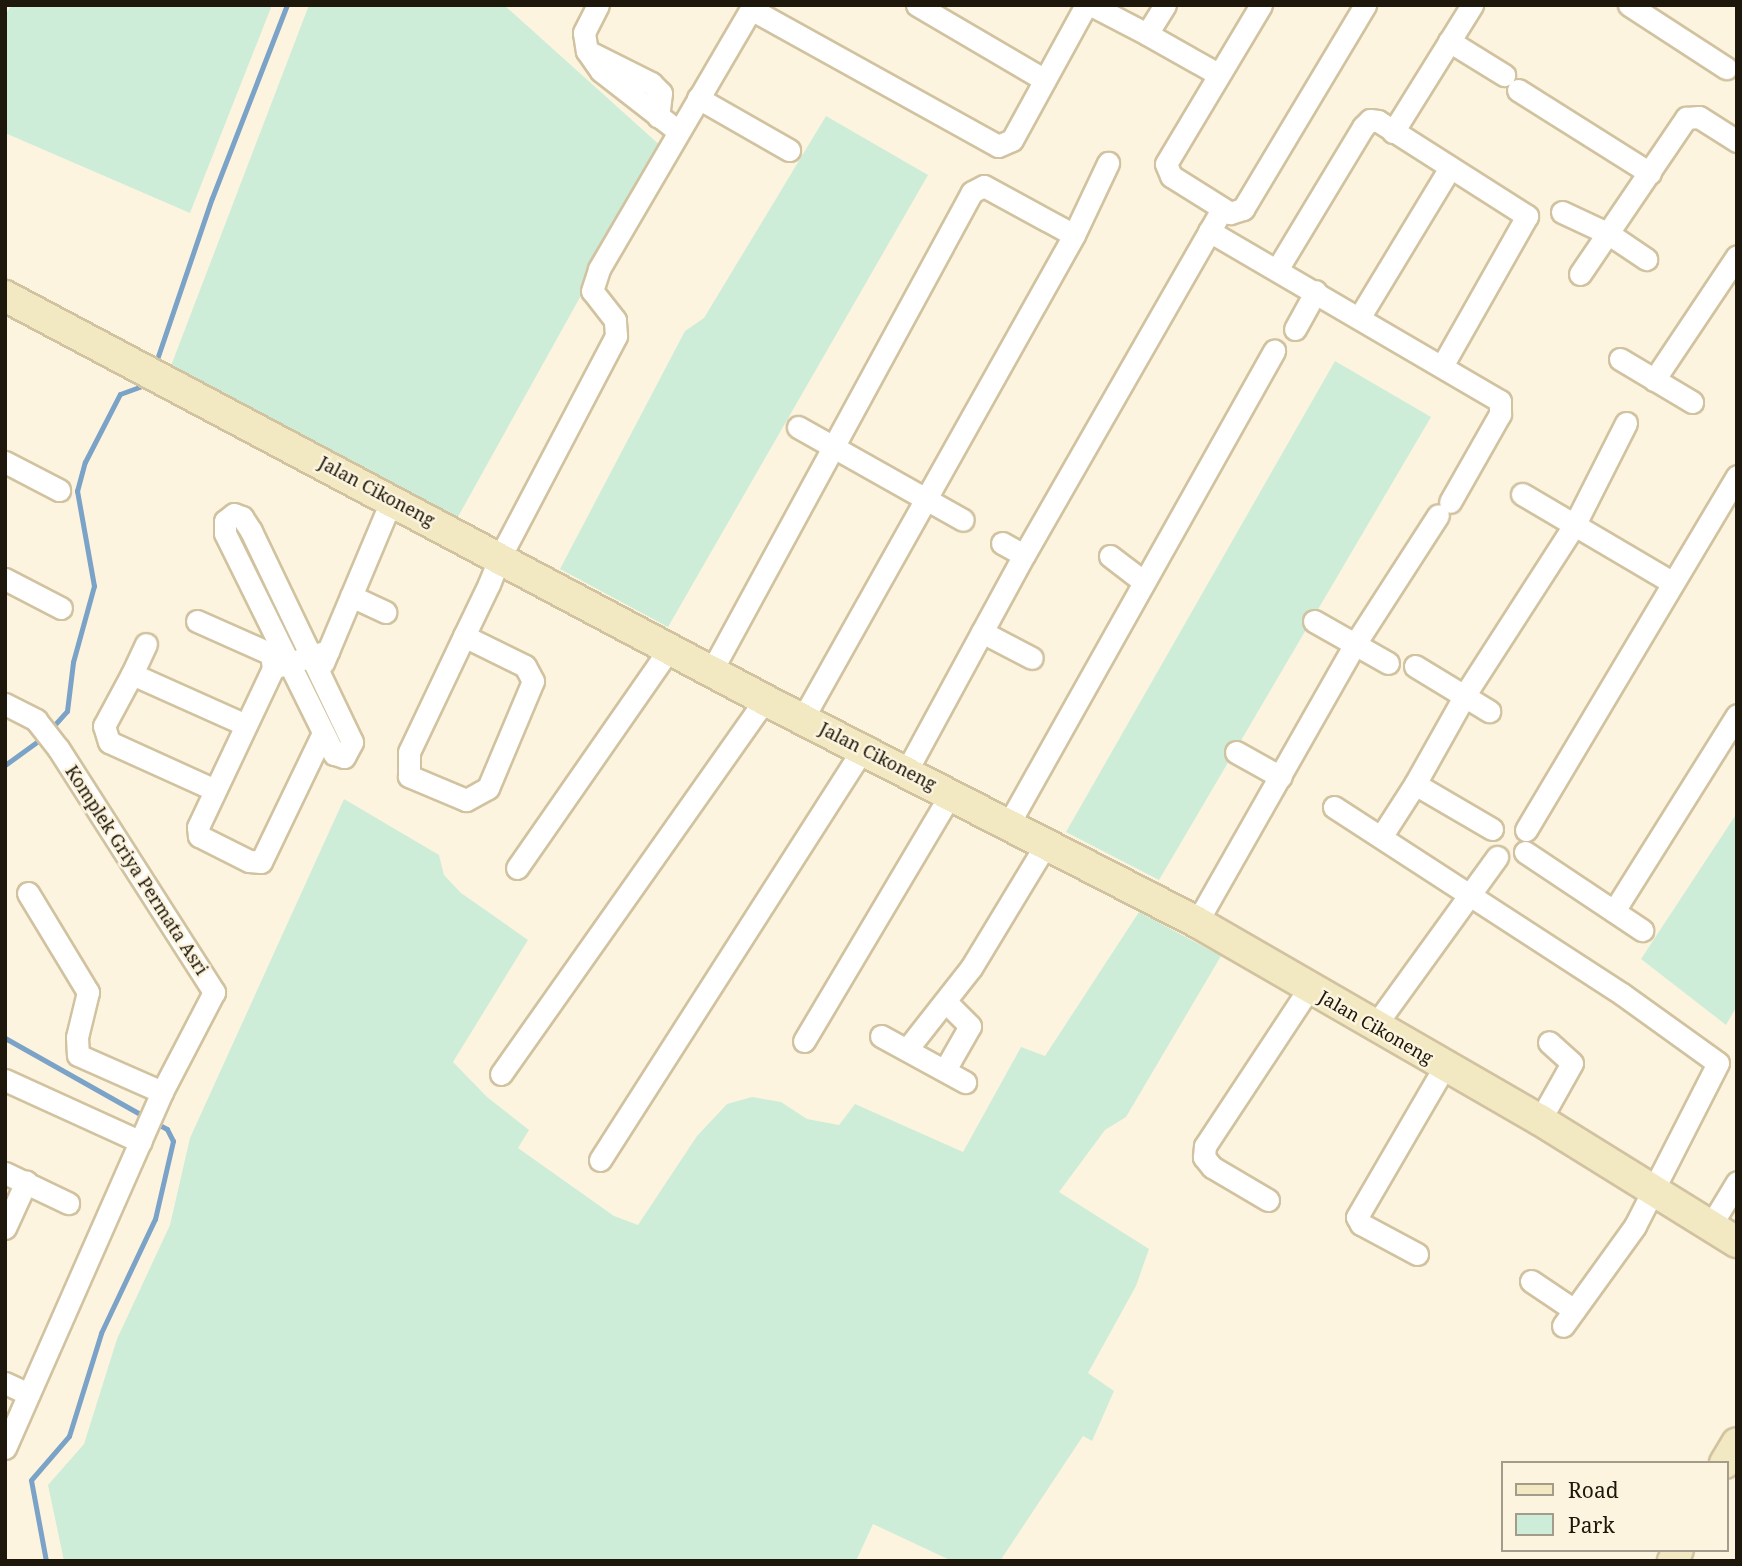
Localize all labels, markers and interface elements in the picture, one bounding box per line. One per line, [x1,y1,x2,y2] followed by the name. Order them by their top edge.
[315,451,439,531] street label: Jalan Cikoneng
[816,717,940,795] street label: Jalan Cikoneng
[61,761,213,979] street label: Komplek Griya Permata Asri
[1315,986,1437,1068] street label: Jalan Cikoneng
[1500,1461,1728,1552] legend
[1568,1476,1619,1504] text: Road
[1568,1511,1615,1539] text: Park

